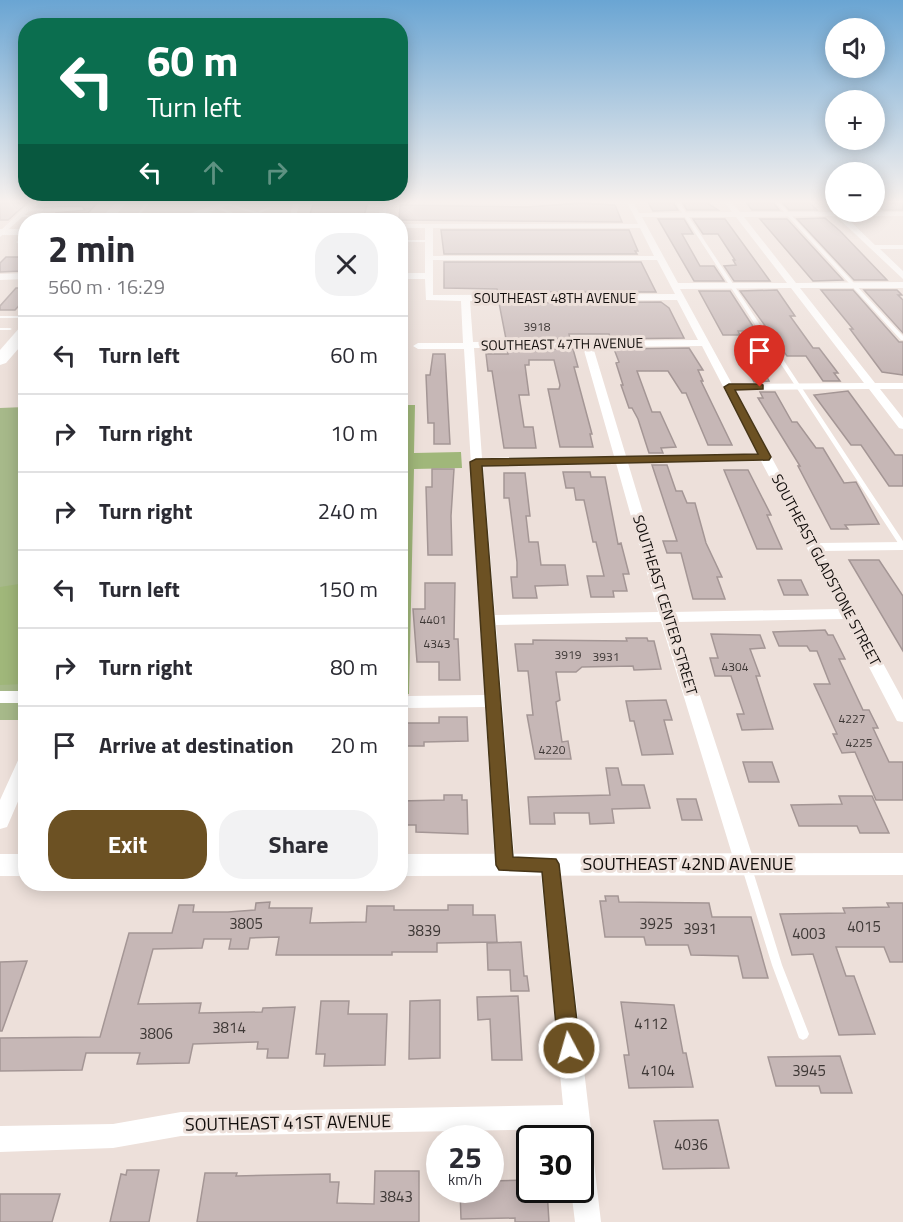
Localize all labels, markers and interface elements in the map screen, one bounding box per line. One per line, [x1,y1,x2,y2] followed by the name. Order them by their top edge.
[825,18,885,222] map controls
[825,18,885,78] button: sound
[147,28,239,92] text: 60 m
[48,42,126,120] icon: left
[147,86,241,127] text: Turn left
[825,90,885,150] button: +
[134,156,167,189] icon: left
[197,156,230,189] icon: ahead
[260,156,293,189] icon: right
[825,162,885,222] button: −
[48,221,135,276] text: 2 min
[315,233,378,296] button: close
[48,271,165,302] text: 560 m · 16:29
[474,287,636,308] street label: SOUTHEAST 48TH AVENUE
[524,317,551,336] house number: 3918
[734,325,785,387] pin
[481,332,644,355] street label: SOUTHEAST 47TH AVENUE
[743,334,776,367] icon: arrive
[99,338,180,372] text: Turn left
[330,338,378,372] text: 60 m
[48,339,81,372] icon: left
[99,416,193,450] text: Turn right
[330,416,378,450] text: 10 m
[48,417,81,450] icon: right
[766,470,887,670] street label: SOUTHEAST GLADSTONE STREET
[99,494,193,528] text: Turn right
[318,494,378,528] text: 240 m
[48,495,81,528] icon: right
[627,512,704,698] street label: SOUTHEAST CENTER STREET
[99,572,180,606] text: Turn left
[318,572,378,606] text: 150 m
[48,573,81,606] icon: left
[420,610,446,629] house number: 4401
[424,634,450,653] house number: 4343
[555,645,582,664] house number: 3919
[593,647,619,666] house number: 3931
[99,650,193,684] text: Turn right
[330,650,378,684] text: 80 m
[48,651,81,684] icon: right
[722,657,749,676] house number: 4304
[839,709,865,728] house number: 4227
[99,728,294,762] text: Arrive at destination
[330,728,378,762] text: 20 m
[48,729,81,762] icon: arrive
[846,733,873,752] house number: 4225
[539,740,566,759] house number: 4220
[48,810,207,879] button: Exit
[219,810,378,879] button: Share
[583,850,793,877] street label: SOUTHEAST 42ND AVENUE
[229,912,263,935] house number: 3805
[639,912,673,935] house number: 3925
[847,915,881,938] house number: 4015
[683,917,717,940] house number: 3931
[407,919,441,942] house number: 3839
[792,922,826,945] house number: 4003
[634,1012,668,1035] house number: 4112
[212,1016,246,1039] house number: 3814
[537,1016,601,1080] position arrow
[139,1022,173,1045] house number: 3806
[641,1059,675,1082] house number: 4104
[792,1059,826,1082] house number: 3945
[185,1107,391,1138] street label: SOUTHEAST 41ST AVENUE
[516,1125,594,1203] speed limit sign: 30
[674,1133,708,1156] house number: 4036
[448,1134,482,1180] text: 25
[448,1168,482,1191] text: km/h
[379,1185,413,1208] house number: 3843

